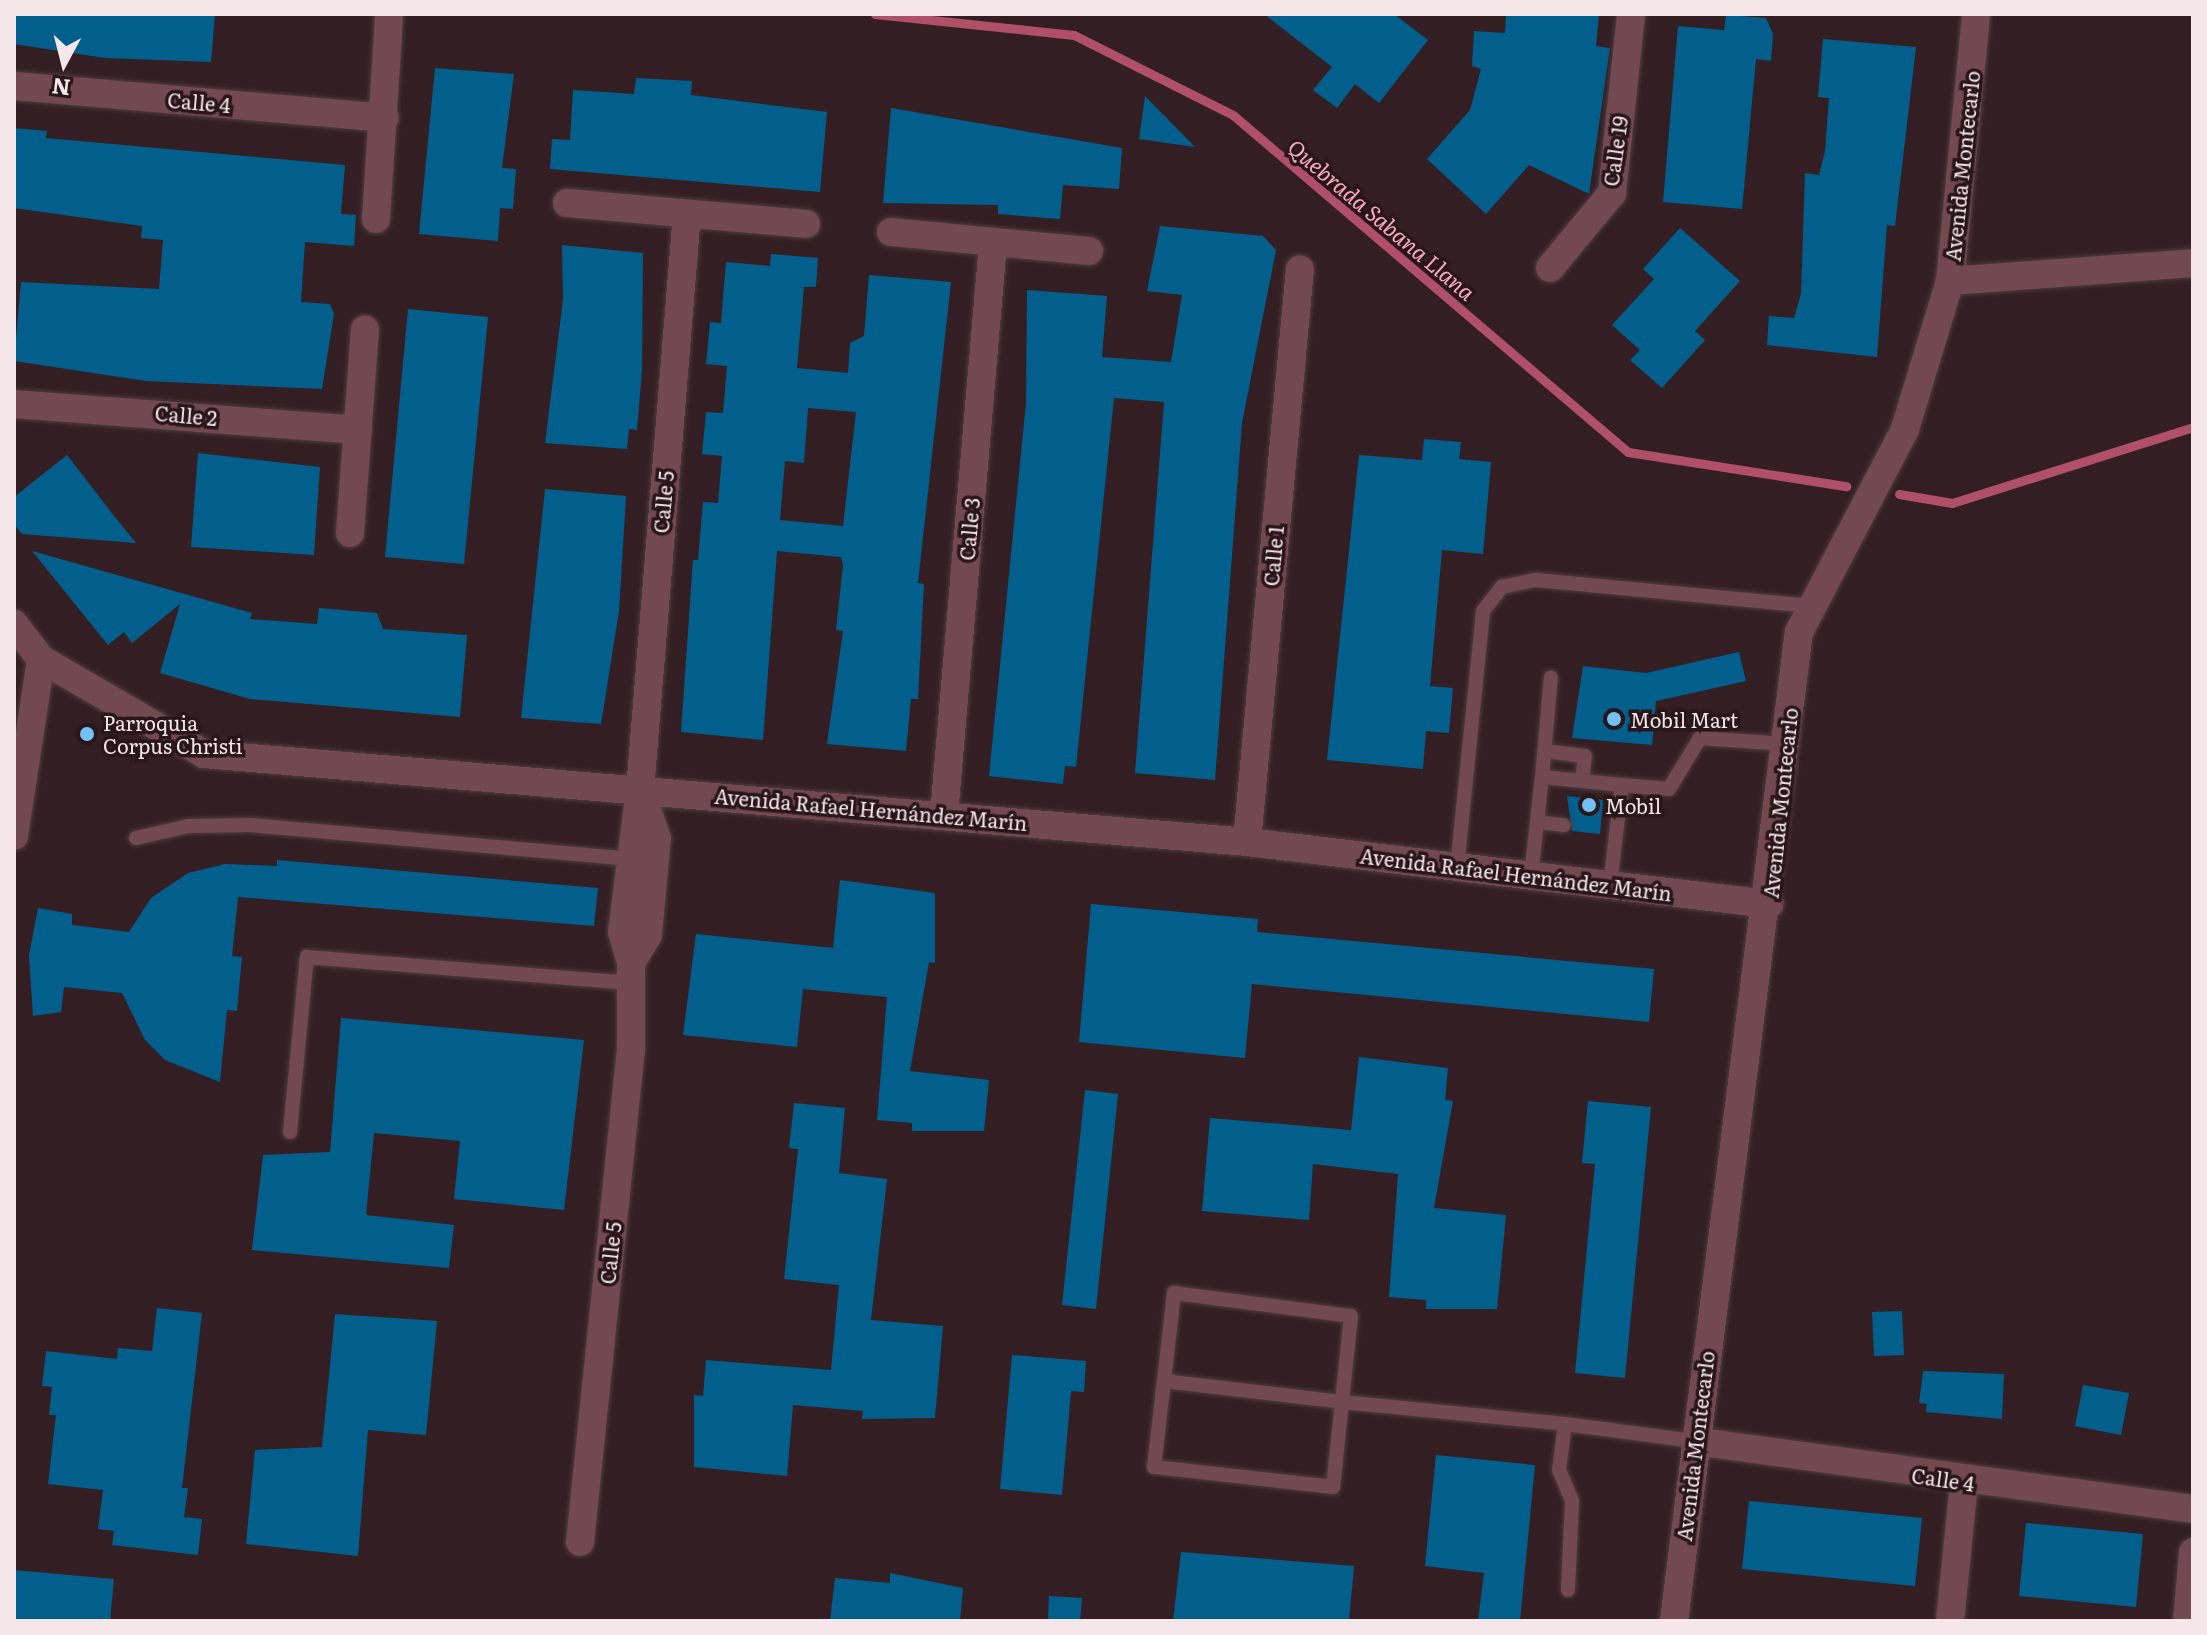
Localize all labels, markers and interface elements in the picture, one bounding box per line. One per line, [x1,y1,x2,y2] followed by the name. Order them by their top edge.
[24,24,104,104] north arrow
[1940,70,1984,262] street label: Avenida Montecarlo
[50,71,72,106] text: N
[166,87,232,117] street label: Calle 4
[1598,114,1632,188] street label: Calle 19
[1283,133,1481,305] water label: Quebrada Sabana Llana
[154,400,218,430] street label: Calle 2
[648,470,678,534] street label: Calle 5
[954,497,984,561] street label: Calle 3
[1258,525,1288,587] street label: Calle 1
[1630,707,1738,731] place label: Mobil Mart
[1758,707,1802,899] street label: Avenida Montecarlo
[103,710,242,757] place label: Parroquia Corpus Christi
[1605,710,1623,728] marker: Mobil Mart
[78,725,96,743] marker: Parroquia Corpus Christi
[714,783,1028,835] street label: Avenida Rafael Hernández Marín
[1605,793,1661,817] place label: Mobil
[1580,796,1598,814] marker: Mobil
[1359,843,1673,905] street label: Avenida Rafael Hernández Marín
[595,1221,625,1285] street label: Calle 5
[1671,1350,1719,1542] street label: Avenida Montecarlo
[1910,1463,1976,1495] street label: Calle 4

